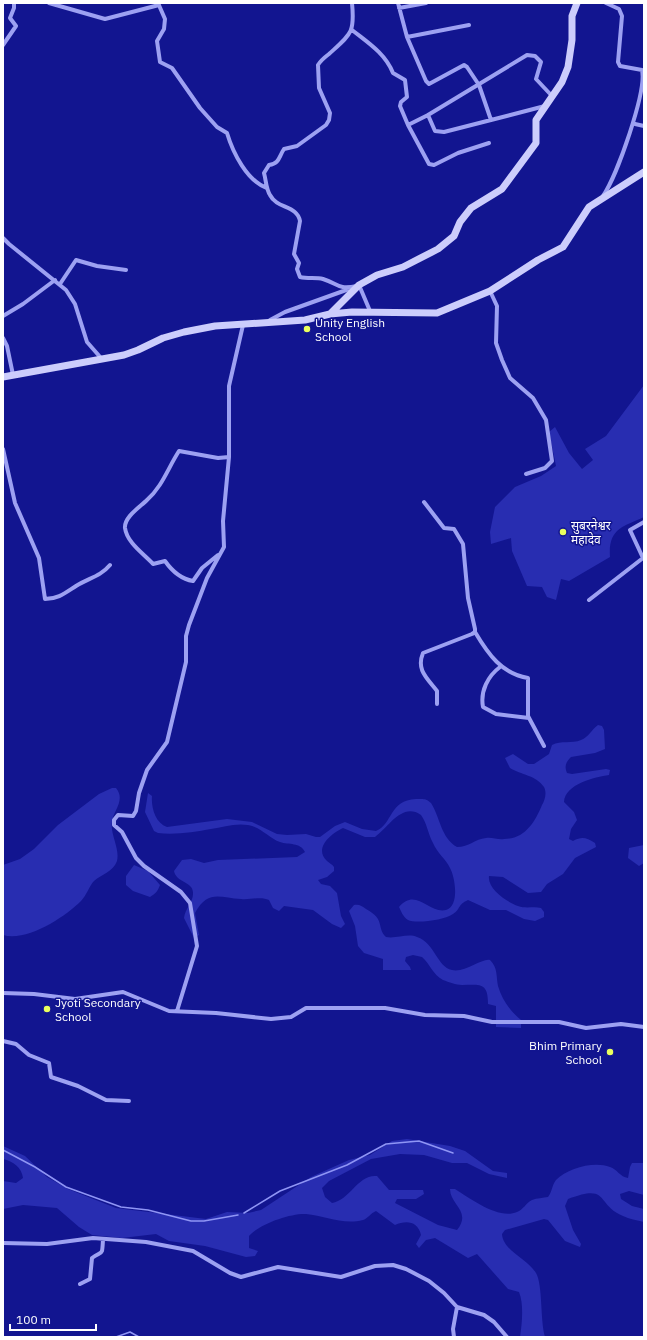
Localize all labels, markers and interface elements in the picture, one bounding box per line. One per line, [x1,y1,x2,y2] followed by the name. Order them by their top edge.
[315,315,385,344] place label: Unity English School
[302,324,312,334] marker: Unity English School
[571,518,612,547] place label: सुबरनेश्वर महादेव
[558,527,568,537] marker: सुबरनेश्वर महादेव
[55,995,141,1024] place label: Jyoti Secondary School
[42,1004,52,1014] marker: Jyoti Secondary School
[529,1038,602,1067] place label: Bhim Primary School
[605,1047,615,1057] marker: Bhim Primary School
[10,1306,96,1332] scale bar
[16,1312,51,1327] text: 100 m

